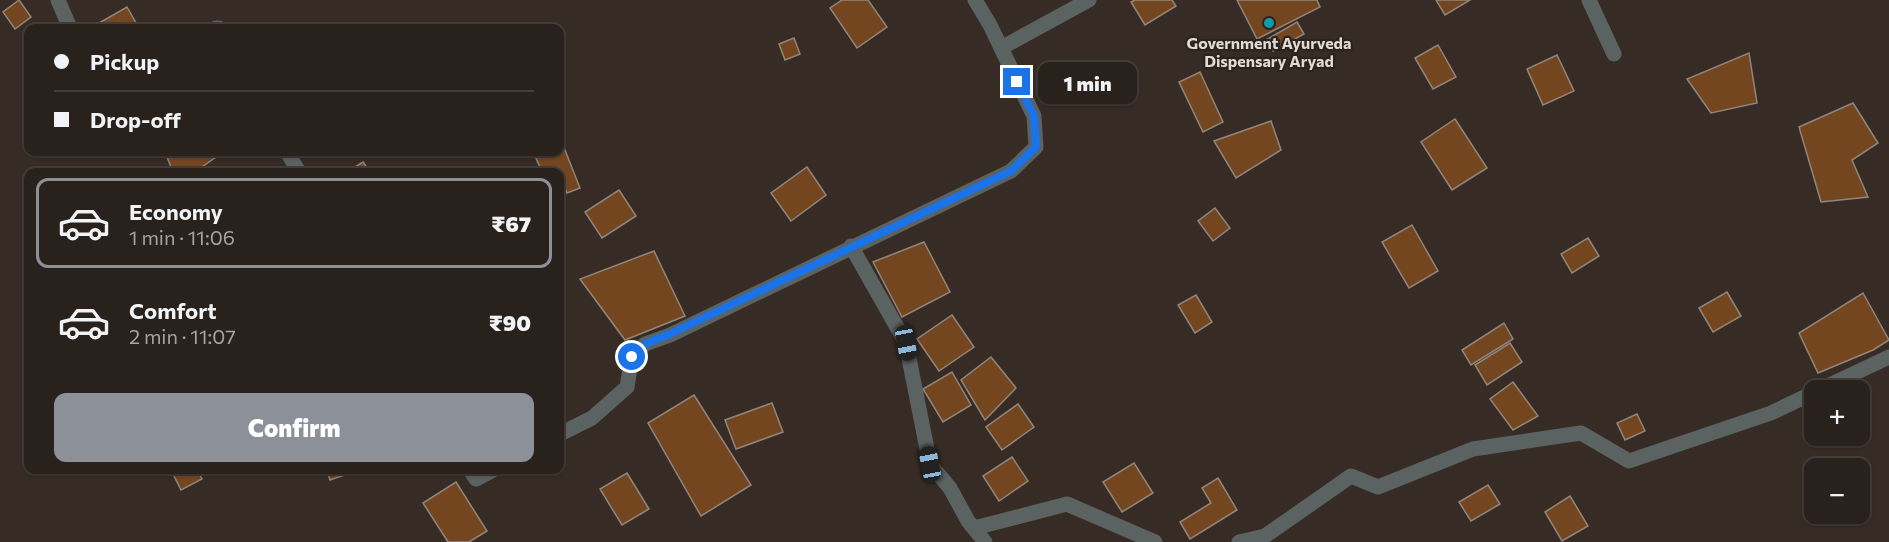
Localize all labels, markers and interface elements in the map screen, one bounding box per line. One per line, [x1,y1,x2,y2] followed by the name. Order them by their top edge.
[1262,16,1276,30] marker: Government Ayurveda Dispensary Aryad
[1187,33,1351,70] place label: Government Ayurveda Dispensary Aryad
[90,48,159,75] text: Pickup
[1038,61,1137,103] callout: 1 min
[1003,68,1030,95] route end
[1063,71,1112,95] text: 1 min
[90,106,181,133] text: Drop-off
[57,196,111,250] icon: car
[129,198,223,225] text: Economy
[491,210,531,237] text: ₹67
[129,225,235,249] text: 1 min · 11:06
[57,295,111,349] icon: car
[129,297,217,324] text: Comfort
[489,309,531,336] text: ₹90
[129,324,236,348] text: 2 min · 11:07
[894,324,918,362] car
[618,343,645,370] route start
[1804,380,1870,524] map controls
[1804,380,1870,446] button: +
[54,393,534,462] button: Confirm
[918,445,942,483] car
[1804,458,1870,524] button: −

